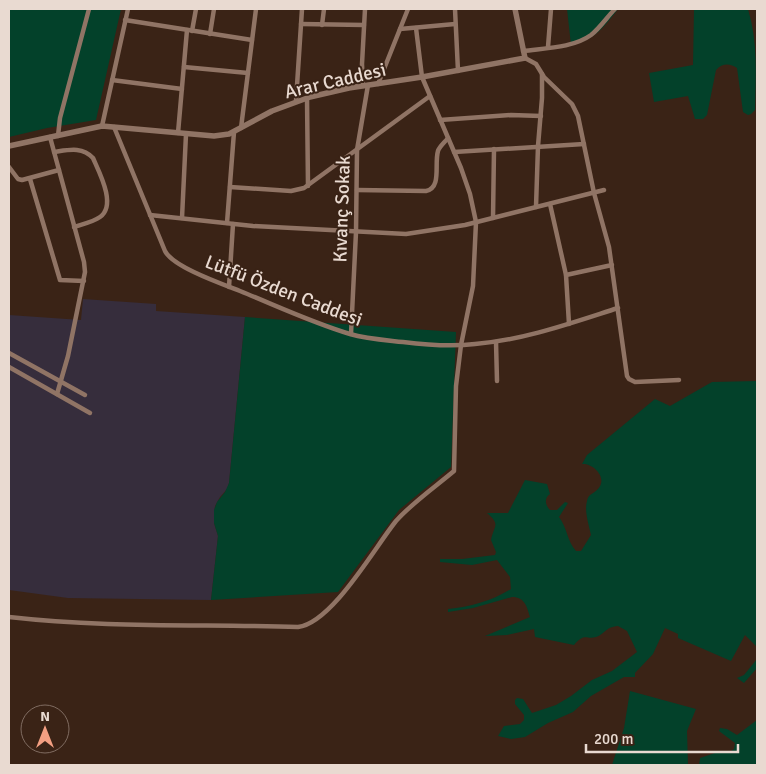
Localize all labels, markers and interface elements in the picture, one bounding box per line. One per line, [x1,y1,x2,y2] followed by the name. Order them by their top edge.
[282,58,388,104] street label: Arar Caddesi
[328,155,356,263] street label: Kıvanç Sokak
[202,250,366,332] street label: Lütfü Özden Caddesi
[20,704,70,754] north arrow
[40,708,50,725] text: N
[586,722,738,754] scale bar
[594,730,634,748] text: 200 m

